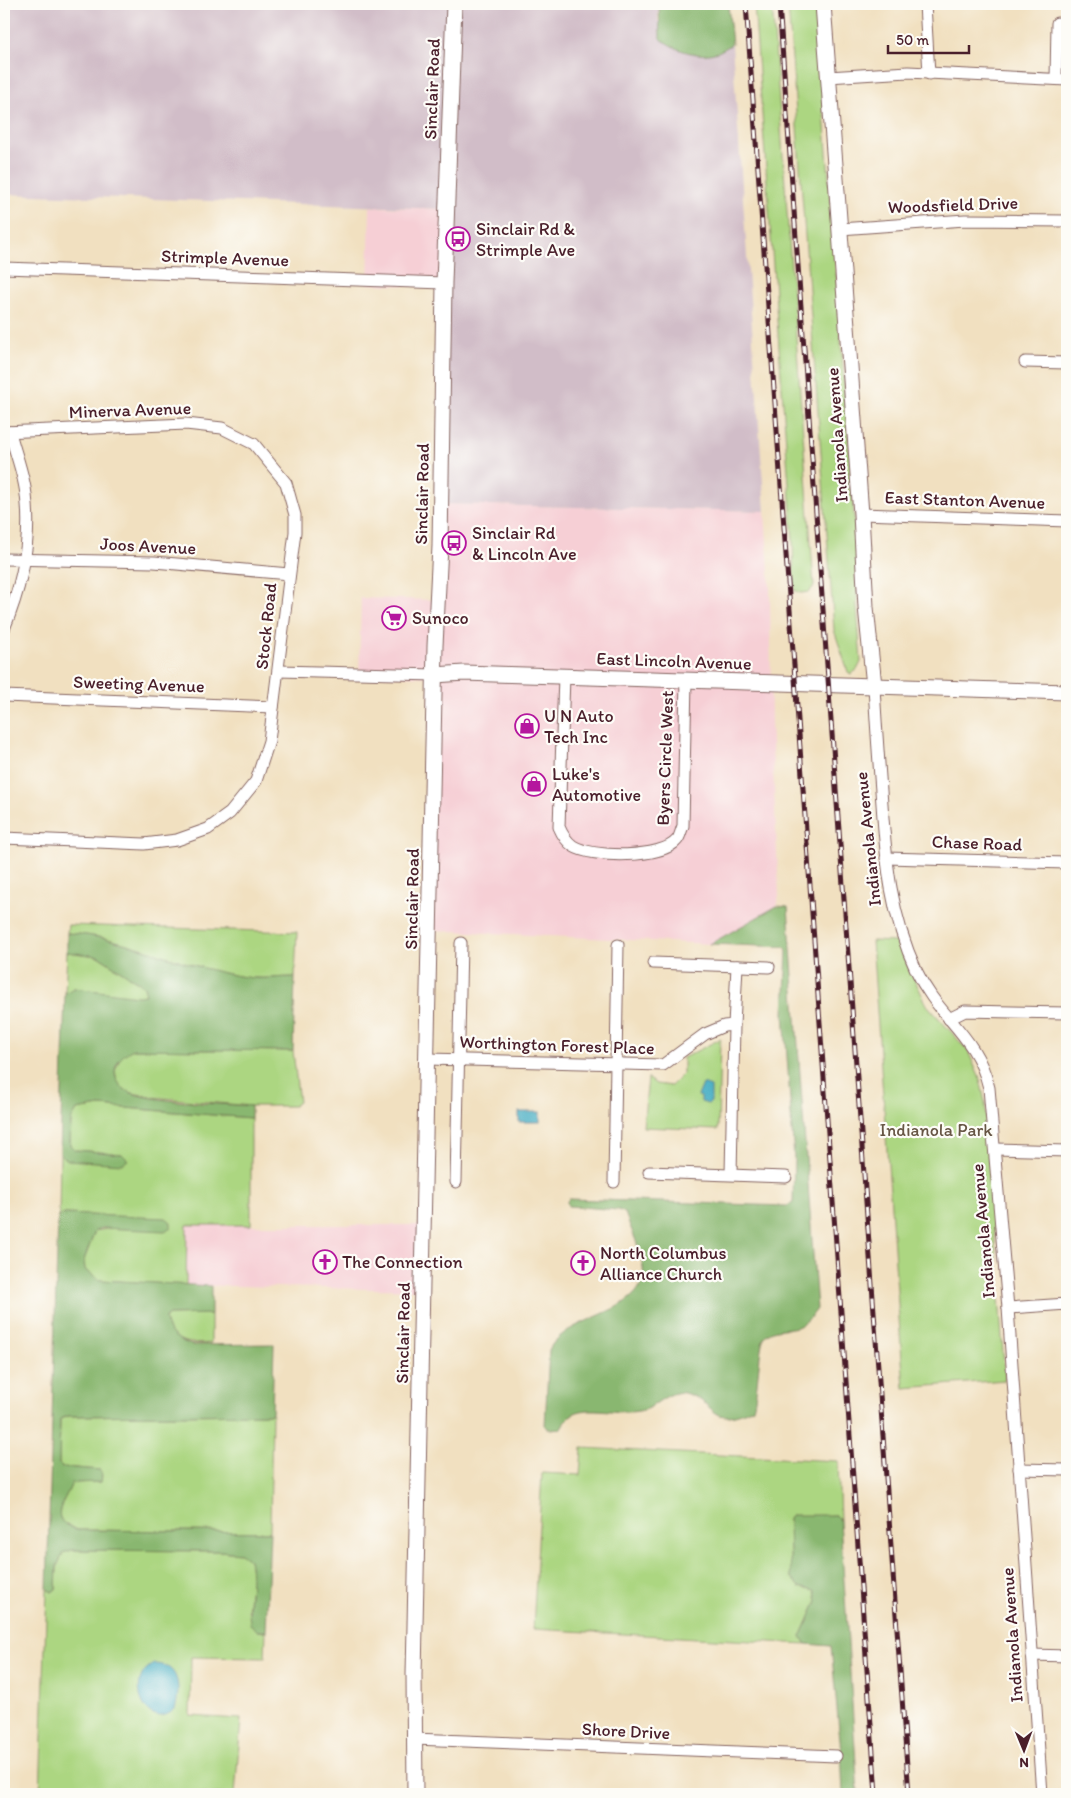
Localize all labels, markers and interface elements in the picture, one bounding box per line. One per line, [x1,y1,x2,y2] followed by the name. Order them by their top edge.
[888,22,970,54] scale bar
[896,31,929,49] text: 50 m
[419,38,445,140] street label: Sinclair Road
[887,192,1019,218] street label: Woodsfield Drive
[476,218,575,261] place label: Sinclair Rd & Strimple Ave
[445,226,471,252] bus stop icon: Sinclair Rd & Strimple Ave
[161,245,289,271] street label: Strimple Avenue
[821,367,853,503] street label: Indianola Avenue
[69,397,191,423] street label: Minerva Avenue
[410,443,434,545] street label: Sinclair Road
[884,486,1046,514] street label: East Stanton Avenue
[472,522,577,565] place label: Sinclair Rd & Lincoln Ave
[441,530,467,556] bus stop icon: Sinclair Rd & Lincoln Ave
[99,533,197,559] street label: Joos Avenue
[251,581,282,671] street label: Stock Road
[381,605,407,631] supermarket icon: Sunoco
[412,607,469,629] place label: Sunoco
[596,647,752,675] street label: East Lincoln Avenue
[73,671,205,697] street label: Sweeting Avenue
[652,690,678,826] street label: Byers Circle West
[544,705,614,748] place label: U N Auto Tech Inc
[514,713,540,739] shop icon: U N Auto Tech Inc
[552,763,641,806] place label: Luke's Automotive
[521,771,547,797] shop icon: Luke's Automotive
[850,771,886,907] street label: Indianola Avenue
[931,830,1023,856] street label: Chase Road
[400,848,424,950] street label: Sinclair Road
[459,1031,655,1059] street label: Worthington Forest Place
[879,1119,993,1141] park label: Indianola Park
[966,1163,1000,1299] street label: Indianola Avenue
[600,1242,727,1285] place label: North Columbus Alliance Church
[312,1249,338,1275] church icon: The Connection
[570,1250,596,1276] church icon: North Columbus Alliance Church
[342,1251,463,1273] place label: The Connection
[391,1282,415,1384] street label: Sinclair Road
[996,1567,1028,1703] street label: Indianola Avenue
[581,1718,671,1744] street label: Shore Drive
[998,1726,1048,1776] north arrow
[1019,1754,1029,1771] text: N

